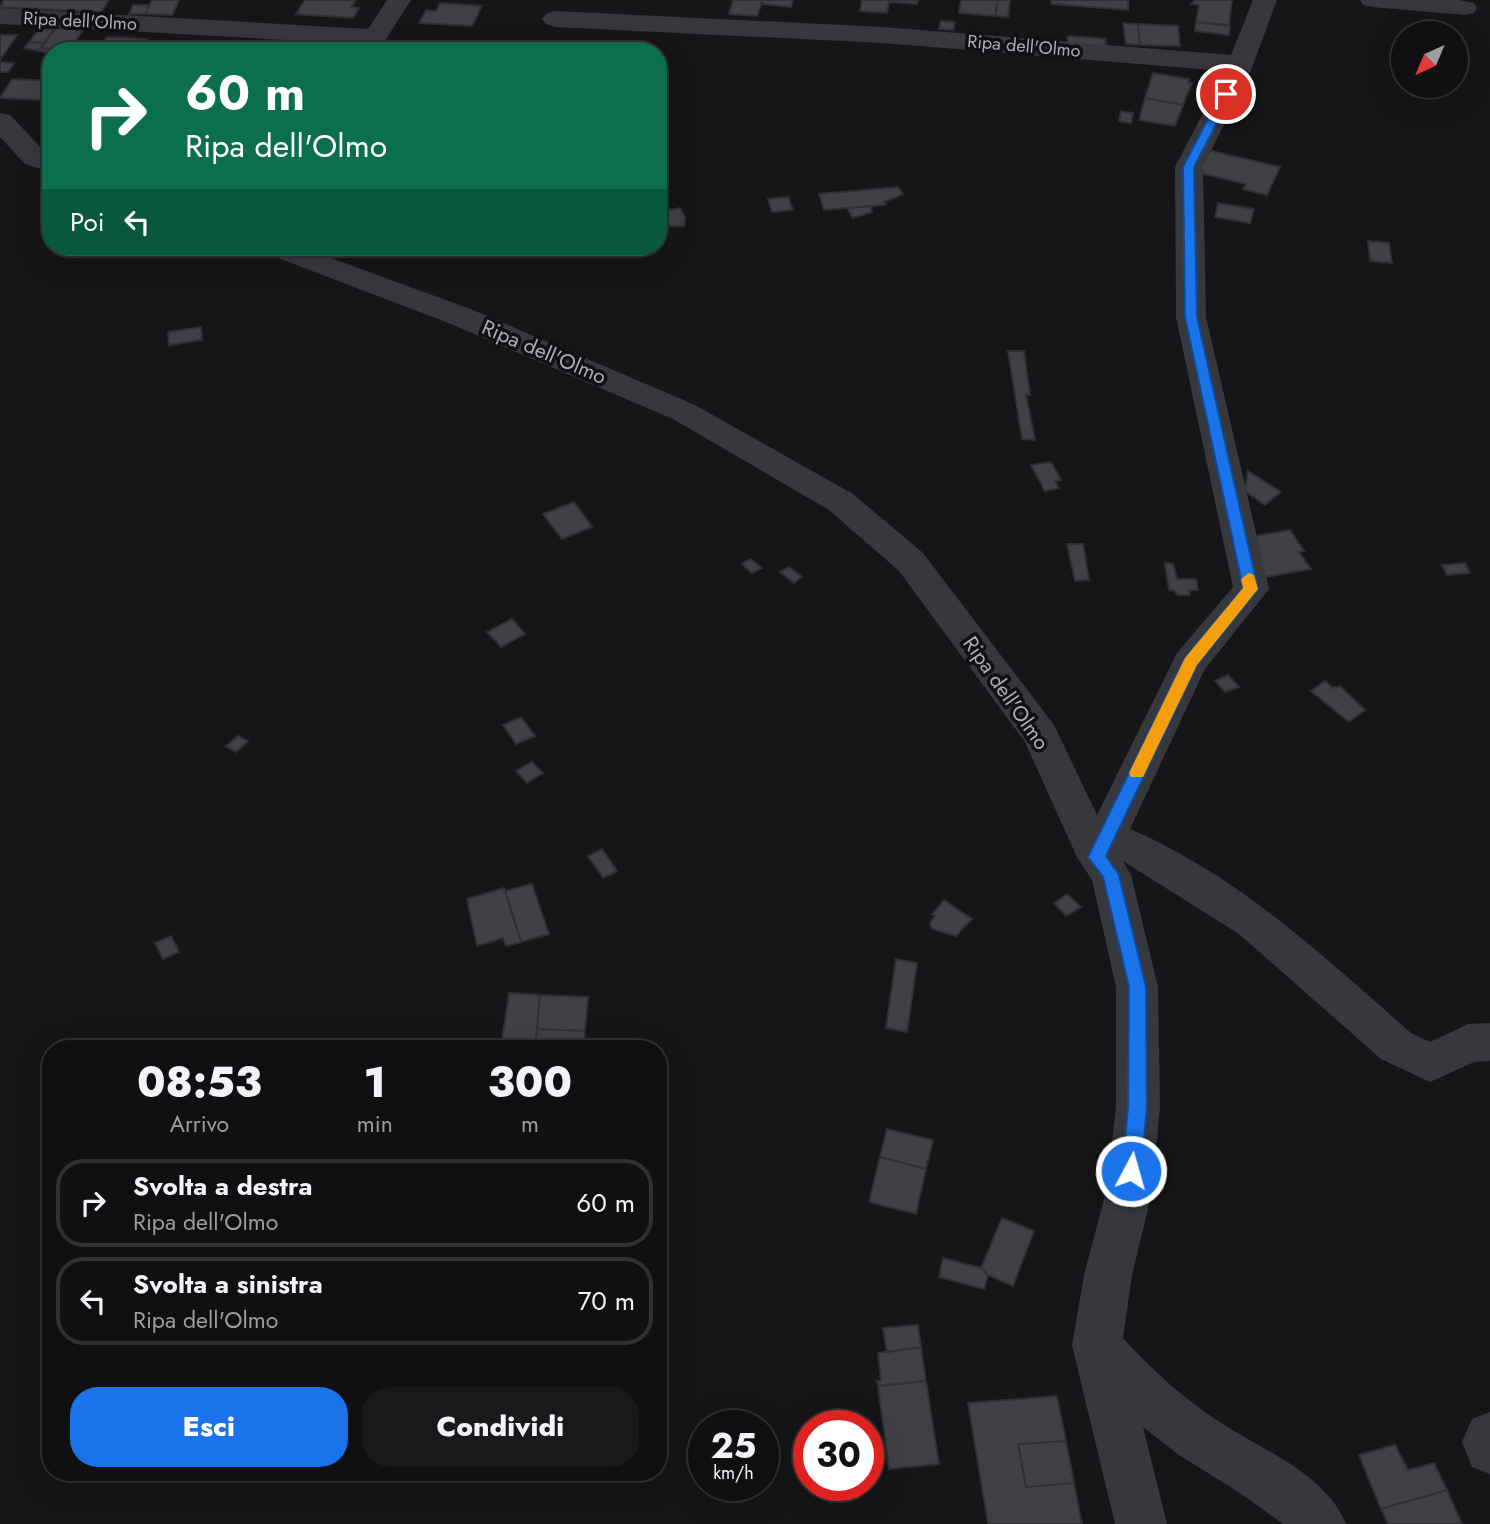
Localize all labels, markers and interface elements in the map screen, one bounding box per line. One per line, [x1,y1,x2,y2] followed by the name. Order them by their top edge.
[23,5,138,37] street label: Ripa dell'Olmo
[1391,21,1468,98] north arrow
[1391,21,1468,98] map controls
[966,28,1082,64] street label: Ripa dell'Olmo
[185,58,305,128] text: 60 m
[1196,64,1256,124] pin
[70,70,161,161] icon: right
[1207,75,1245,113] icon: arrive
[185,123,387,169] text: Ripa dell'Olmo
[70,203,104,241] text: Poi
[118,203,156,241] icon: left
[477,312,611,392] street label: Ripa dell'Olmo
[956,630,1056,756] street label: Ripa dell'Olmo
[137,1052,262,1113] text: 08:53
[364,1052,386,1113] text: 1
[488,1052,572,1113] text: 300
[170,1107,229,1141] text: Arrivo
[357,1107,393,1141] text: min
[521,1107,539,1141] text: m
[1094,1134,1168,1208] position arrow
[133,1167,313,1205] text: Svolta a destra
[74,1184,112,1222] icon: right
[576,1184,635,1222] text: 60 m
[133,1205,278,1239] text: Ripa dell'Olmo
[133,1265,323,1303] text: Svolta a sinistra
[74,1282,112,1320] icon: left
[578,1282,635,1320] text: 70 m
[133,1303,278,1337] text: Ripa dell'Olmo
[70,1387,348,1467] button: Esci
[362,1387,639,1467] button: Condividi
[793,1410,884,1501] speed limit sign: 30
[711,1421,756,1471] text: 25
[713,1460,754,1486] text: km/h

